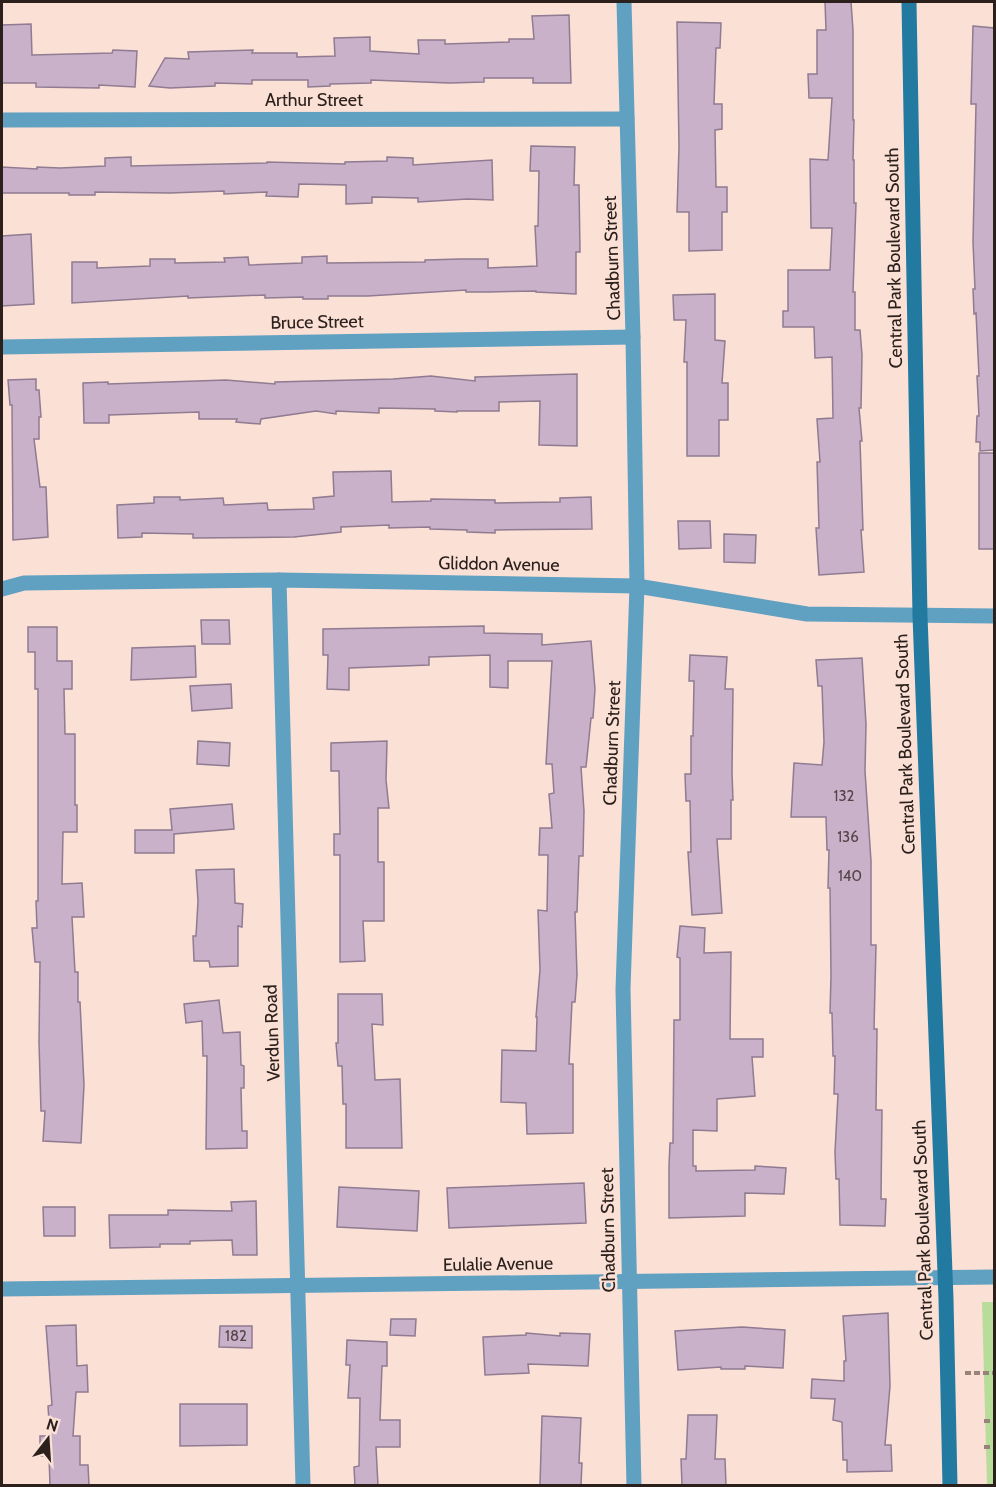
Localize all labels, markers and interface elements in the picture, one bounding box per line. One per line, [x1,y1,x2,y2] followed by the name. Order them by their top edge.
[265,89,363,111] street label: Arthur Street
[881,147,907,369] street label: Central Park Boulevard South
[599,195,625,321] street label: Chadburn Street
[270,310,364,334] street label: Bruce Street
[438,552,560,576] street label: Gliddon Avenue
[890,633,920,855] street label: Central Park Boulevard South
[599,680,625,806] street label: Chadburn Street
[834,787,855,805] house number: 132
[837,828,859,846] house number: 136
[838,867,862,885] house number: 140
[259,984,285,1082] street label: Verdun Road
[908,1119,938,1341] street label: Central Park Boulevard South
[596,1167,620,1293] street label: Chadburn Street
[443,1252,553,1276] street label: Eulalie Avenue
[225,1327,247,1345] house number: 182
[18,1409,78,1469] north arrow
[44,1414,60,1436] text: N

